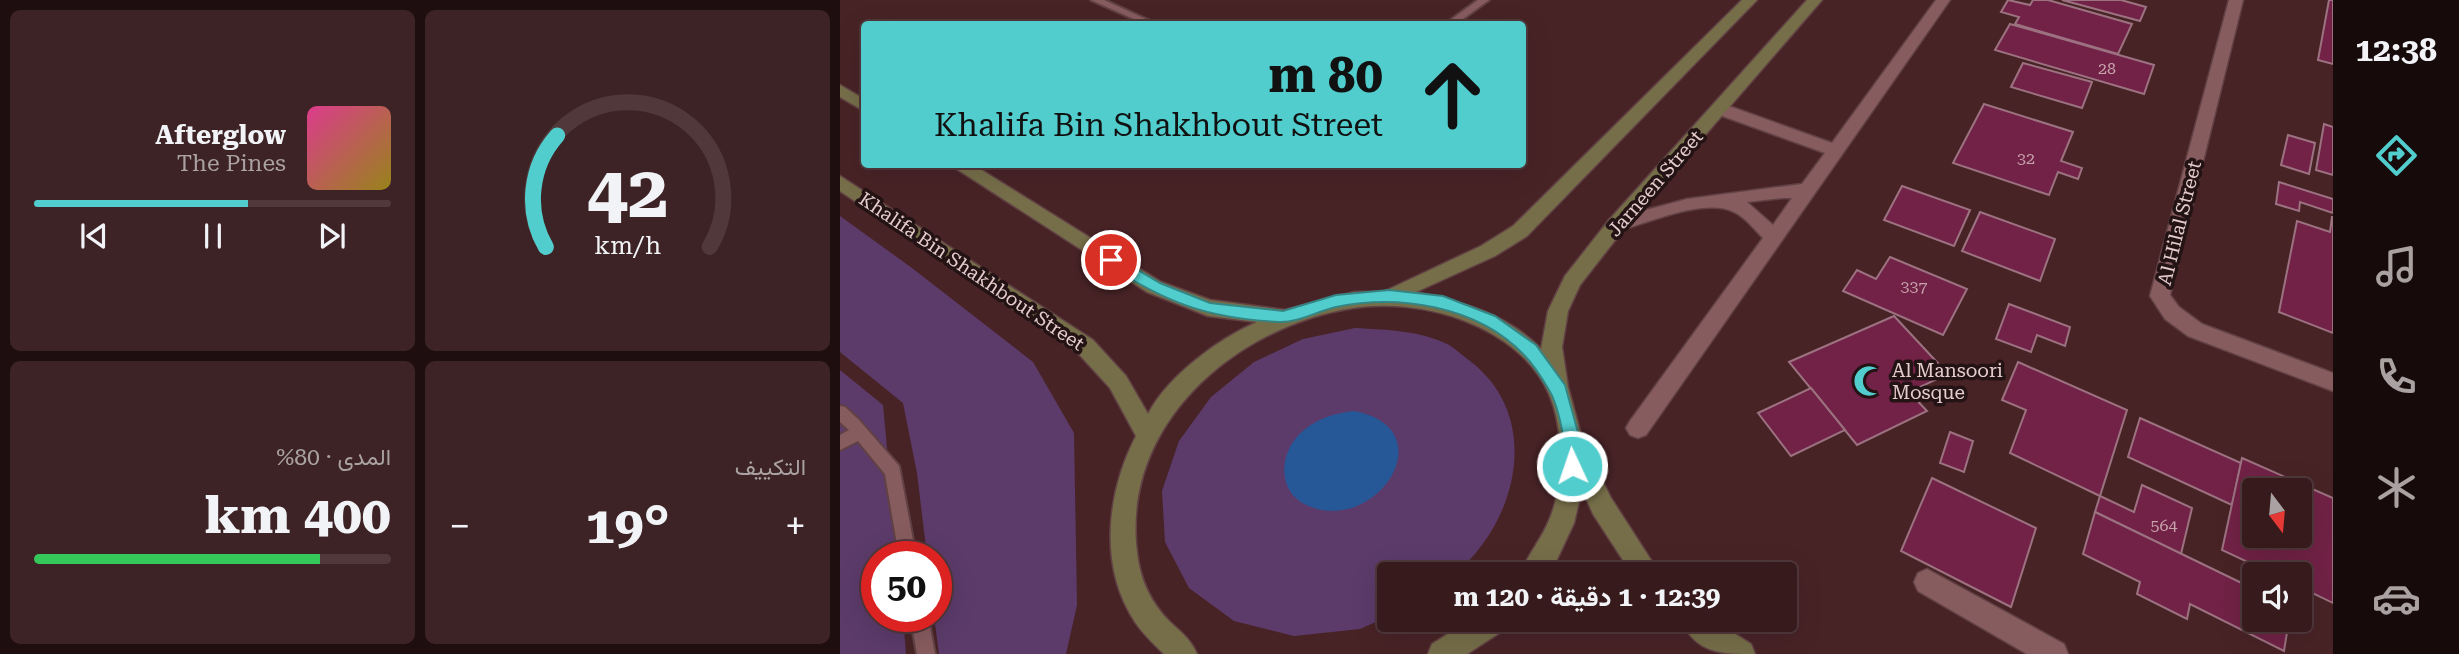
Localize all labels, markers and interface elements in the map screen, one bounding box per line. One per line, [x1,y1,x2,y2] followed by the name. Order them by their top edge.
[2355,31,2437,69] text: 12:38
[1268,47,1383,104] text: 80 m
[1407,49,1498,140] icon: ahead
[2098,59,2116,78] house number: 28
[934,106,1383,144] text: Khalifa Bin Shakhbout Street
[155,120,286,150] text: Afterglow
[1603,126,1708,241] street label: Jarneen Street
[2372,131,2421,180] icon: directions
[2017,149,2035,168] house number: 32
[177,150,286,177] text: The Pines
[587,150,668,235] text: 42
[2153,158,2206,288] street label: Al Hilal Street
[855,187,1089,355] street label: Khalifa Bin Shakhbout Street
[75,217,113,255] icon: previous
[194,217,232,255] icon: pause
[313,217,351,255] icon: next
[1081,230,1141,290] pin
[594,231,661,260] text: km/h
[1092,241,1130,279] icon: arrive
[2372,242,2421,291] icon: music
[1901,277,1927,296] house number: 337
[2372,352,2421,401] icon: phone
[1892,359,2003,404] place label: Al Mansoori Mosque
[1852,364,1886,398] mosque icon: Al Mansoori Mosque
[1535,429,1609,503] position arrow
[276,444,391,471] text: المدى · 80%
[735,454,806,481] text: التكييف
[2372,463,2421,512] icon: climate
[2242,478,2312,548] north arrow
[2242,478,2312,632] map controls
[204,485,391,546] text: 400 km
[585,495,670,556] text: 19°
[449,504,470,548] text: −
[785,504,806,548] text: +
[2151,516,2177,535] house number: 564
[861,541,952,632] speed limit sign: 50
[2242,562,2312,632] button: sound
[2372,574,2421,623] icon: car
[1454,582,1720,612] text: 12:39 · 1 دقيقة · 120 m

